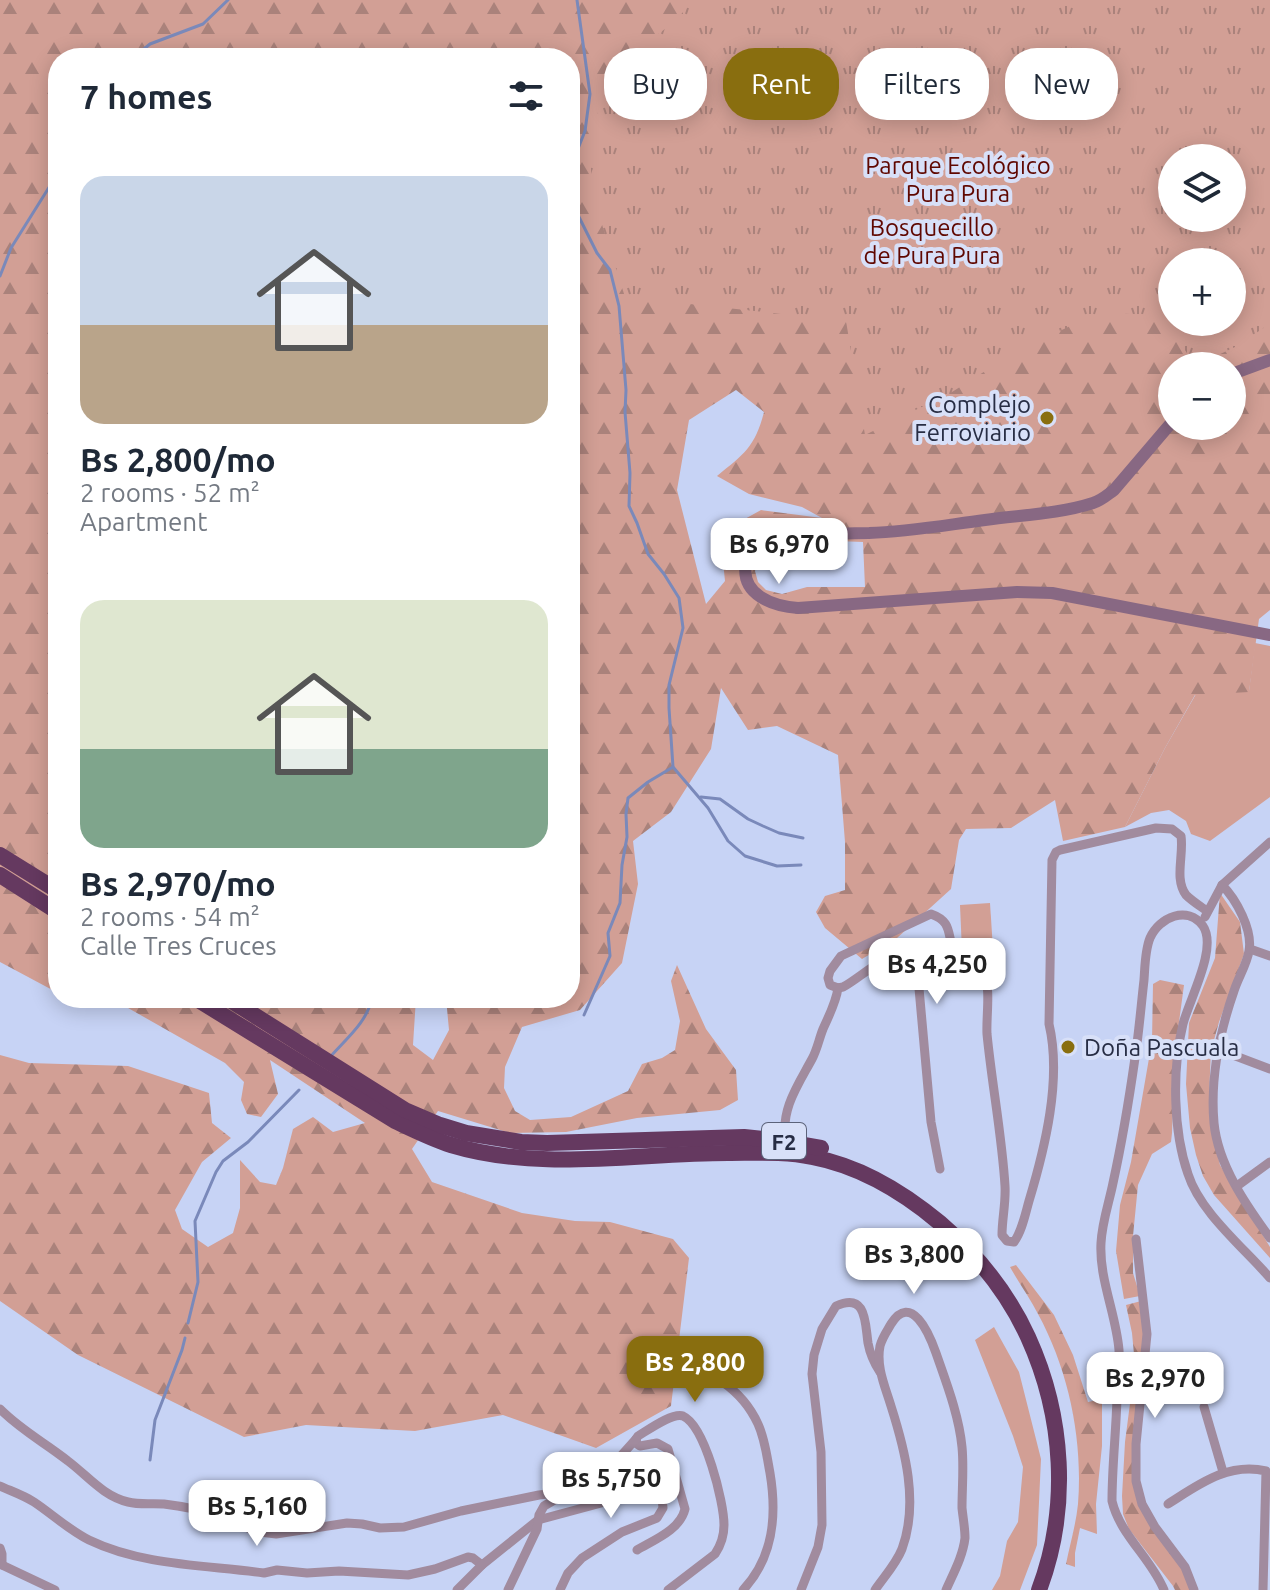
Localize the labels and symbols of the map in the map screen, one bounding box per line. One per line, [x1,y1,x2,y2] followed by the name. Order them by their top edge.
[865,152,1051,207] park label: Parque Ecológico Pura Pura
[863,214,1001,269] park label: Bosquecillo de Pura Pura
[914,391,1031,446] place label: Complejo Ferroviario
[1038,409,1056,427] marker: Complejo Ferroviario
[696,518,862,586] pin: Bs 6,970
[854,938,1020,1006] pin: Bs 4,250
[1084,1034,1239,1061] place label: Doña Pascuala
[1059,1038,1077,1056] marker: Doña Pascuala
[762,1123,806,1159] road number: F2
[831,1228,997,1296] pin: Bs 3,800
[612,1336,778,1404] pin: Bs 2,800
[1072,1352,1238,1420] pin: Bs 2,970
[528,1452,694,1520] pin: Bs 5,750
[174,1480,340,1548] pin: Bs 5,160

